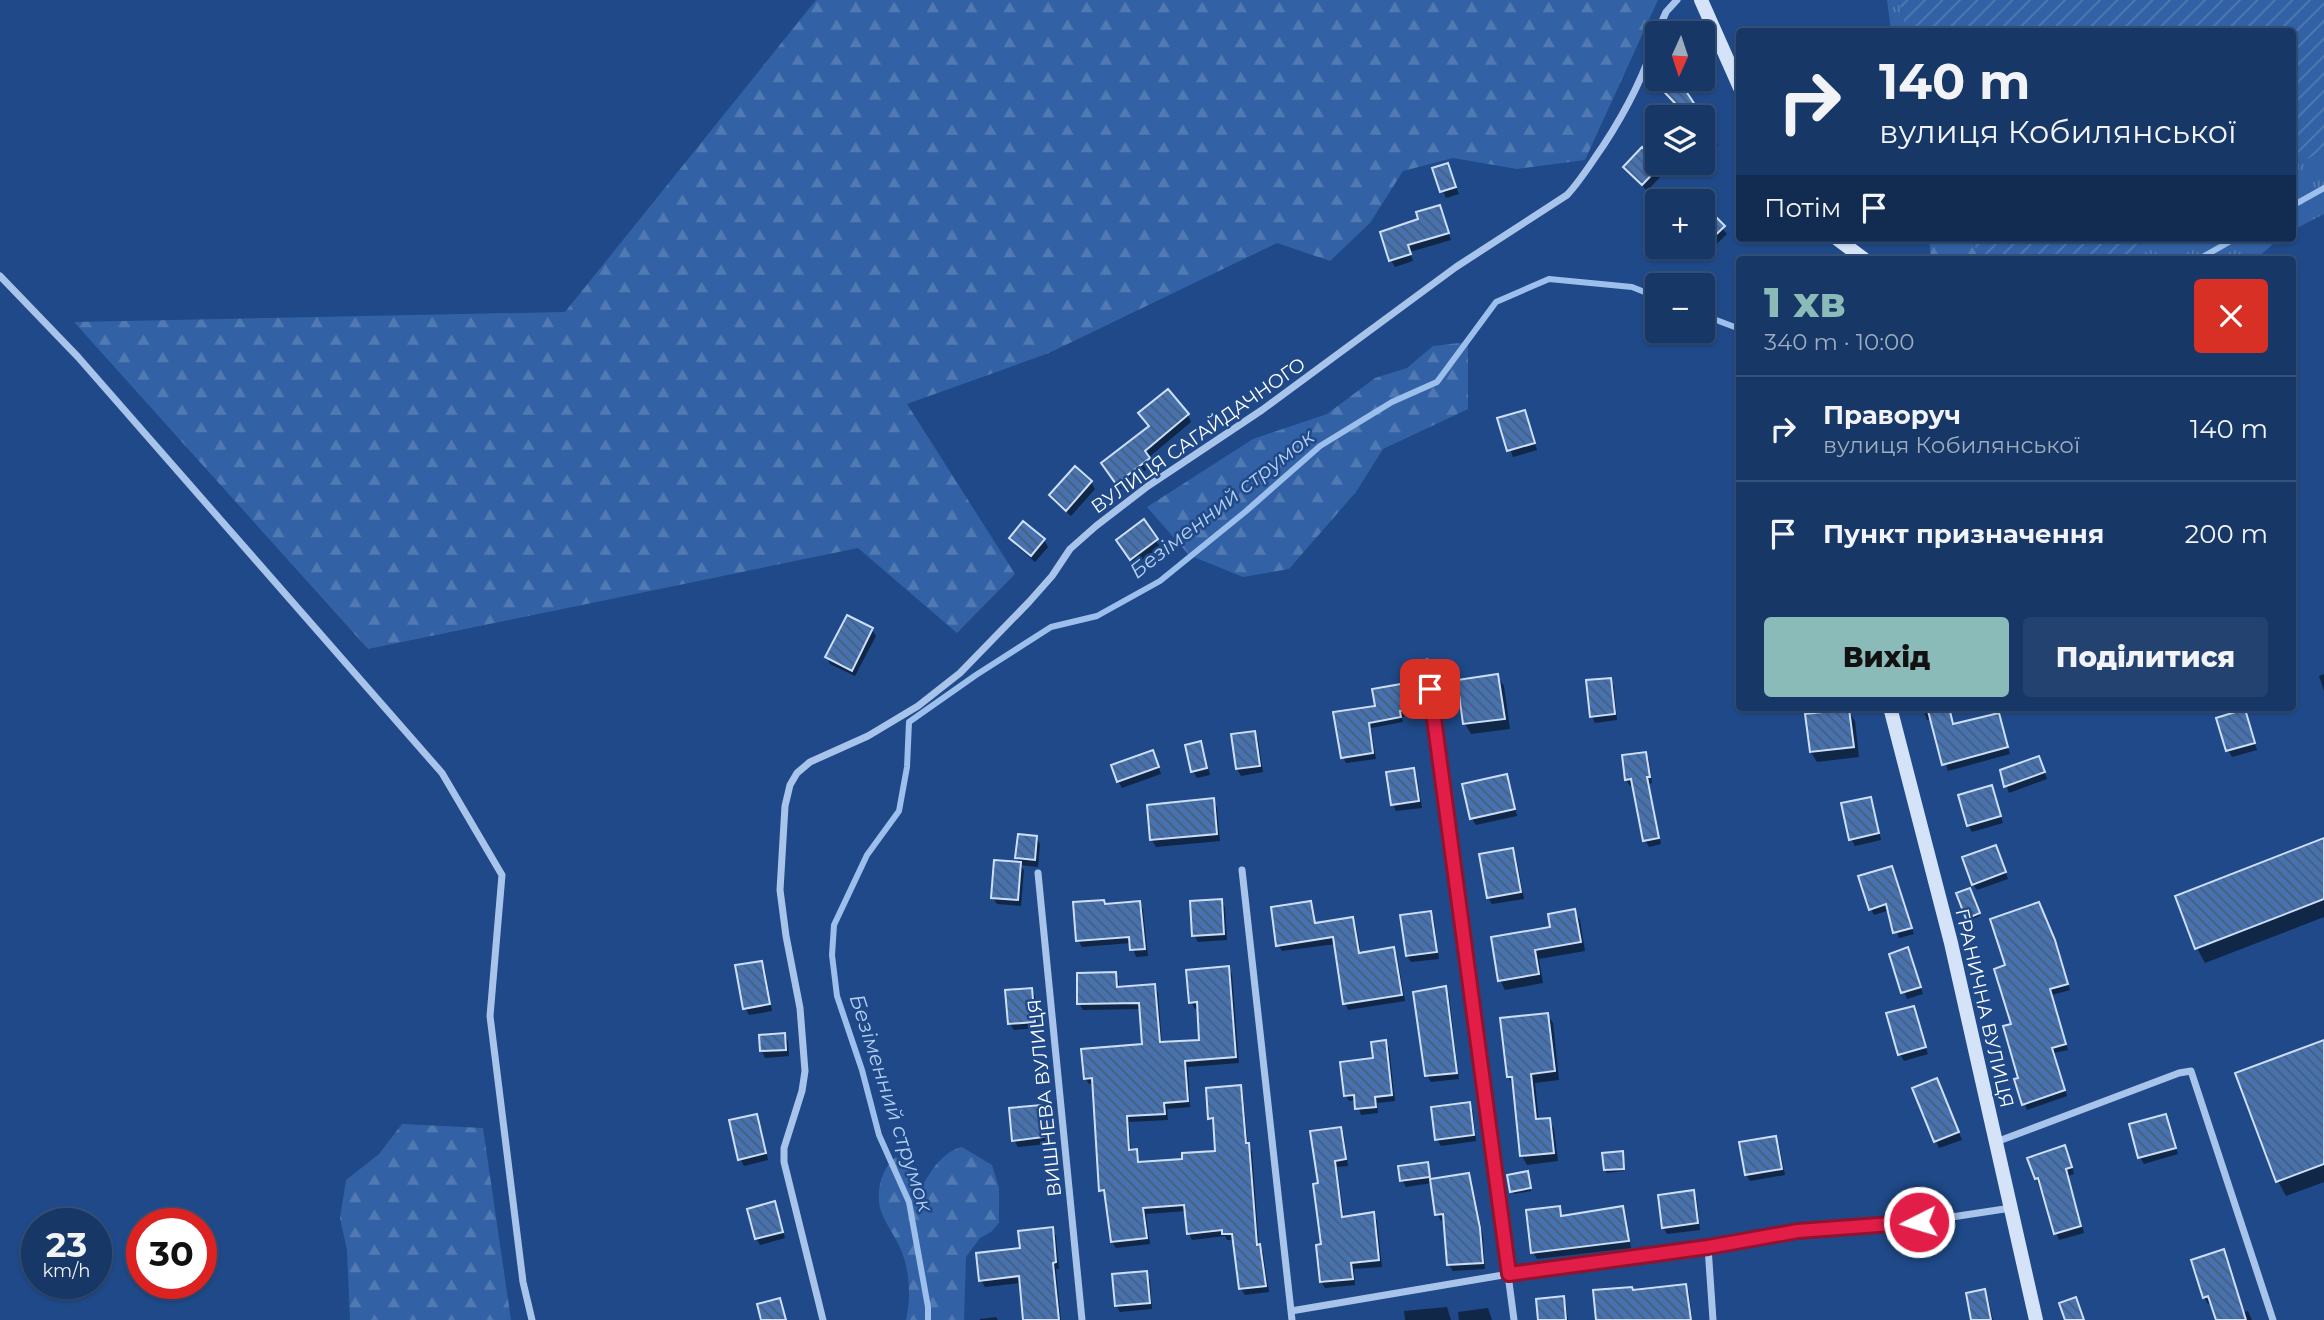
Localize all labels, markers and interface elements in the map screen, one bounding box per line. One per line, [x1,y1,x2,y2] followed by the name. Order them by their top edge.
[1645,21,1715,91] north arrow
[1645,21,1715,343] map controls
[1879,52,2031,111] text: 140 m
[1764,56,1855,147] icon: right
[1645,105,1715,175] button: layers
[1879,112,2237,151] text: вулиця Кобилянської
[1645,189,1715,259] button: +
[1855,189,1893,227] icon: arrive
[1764,192,1841,224] text: Потім
[1645,273,1715,343] button: −
[1764,276,1846,328] text: 1 хв
[2194,279,2268,353] button: close
[1764,328,1915,356] text: 340 m · 10:00
[1087,353,1310,518] street label: ВУЛИЦЯ САГАЙДАЧНОГО
[1823,399,1961,431] text: Праворуч
[1764,410,1802,448] icon: right
[2190,413,2268,445] text: 140 m
[1124,423,1320,583] water label: Безіменний струмок
[1823,431,2080,459] text: вулиця Кобилянської
[1764,515,1802,553] icon: arrive
[1823,518,2104,550] text: Пункт призначення
[2184,518,2268,550] text: 200 m
[1764,617,2009,697] button: Вихід
[2023,617,2268,697] button: Поділитися
[1400,659,1460,719] pin
[1411,670,1449,708] icon: arrive
[1950,906,2019,1110] street label: ГРАНИЧНА ВУЛИЦЯ
[844,991,939,1216] water label: Безіменний струмок
[1023,998,1066,1198] street label: ВИШНЕВА ВУЛИЦЯ
[1882,1185,1956,1259] position arrow
[126,1208,217,1299] speed limit sign: 30
[46,1223,87,1266] text: 23
[42,1260,91,1282] text: km/h

